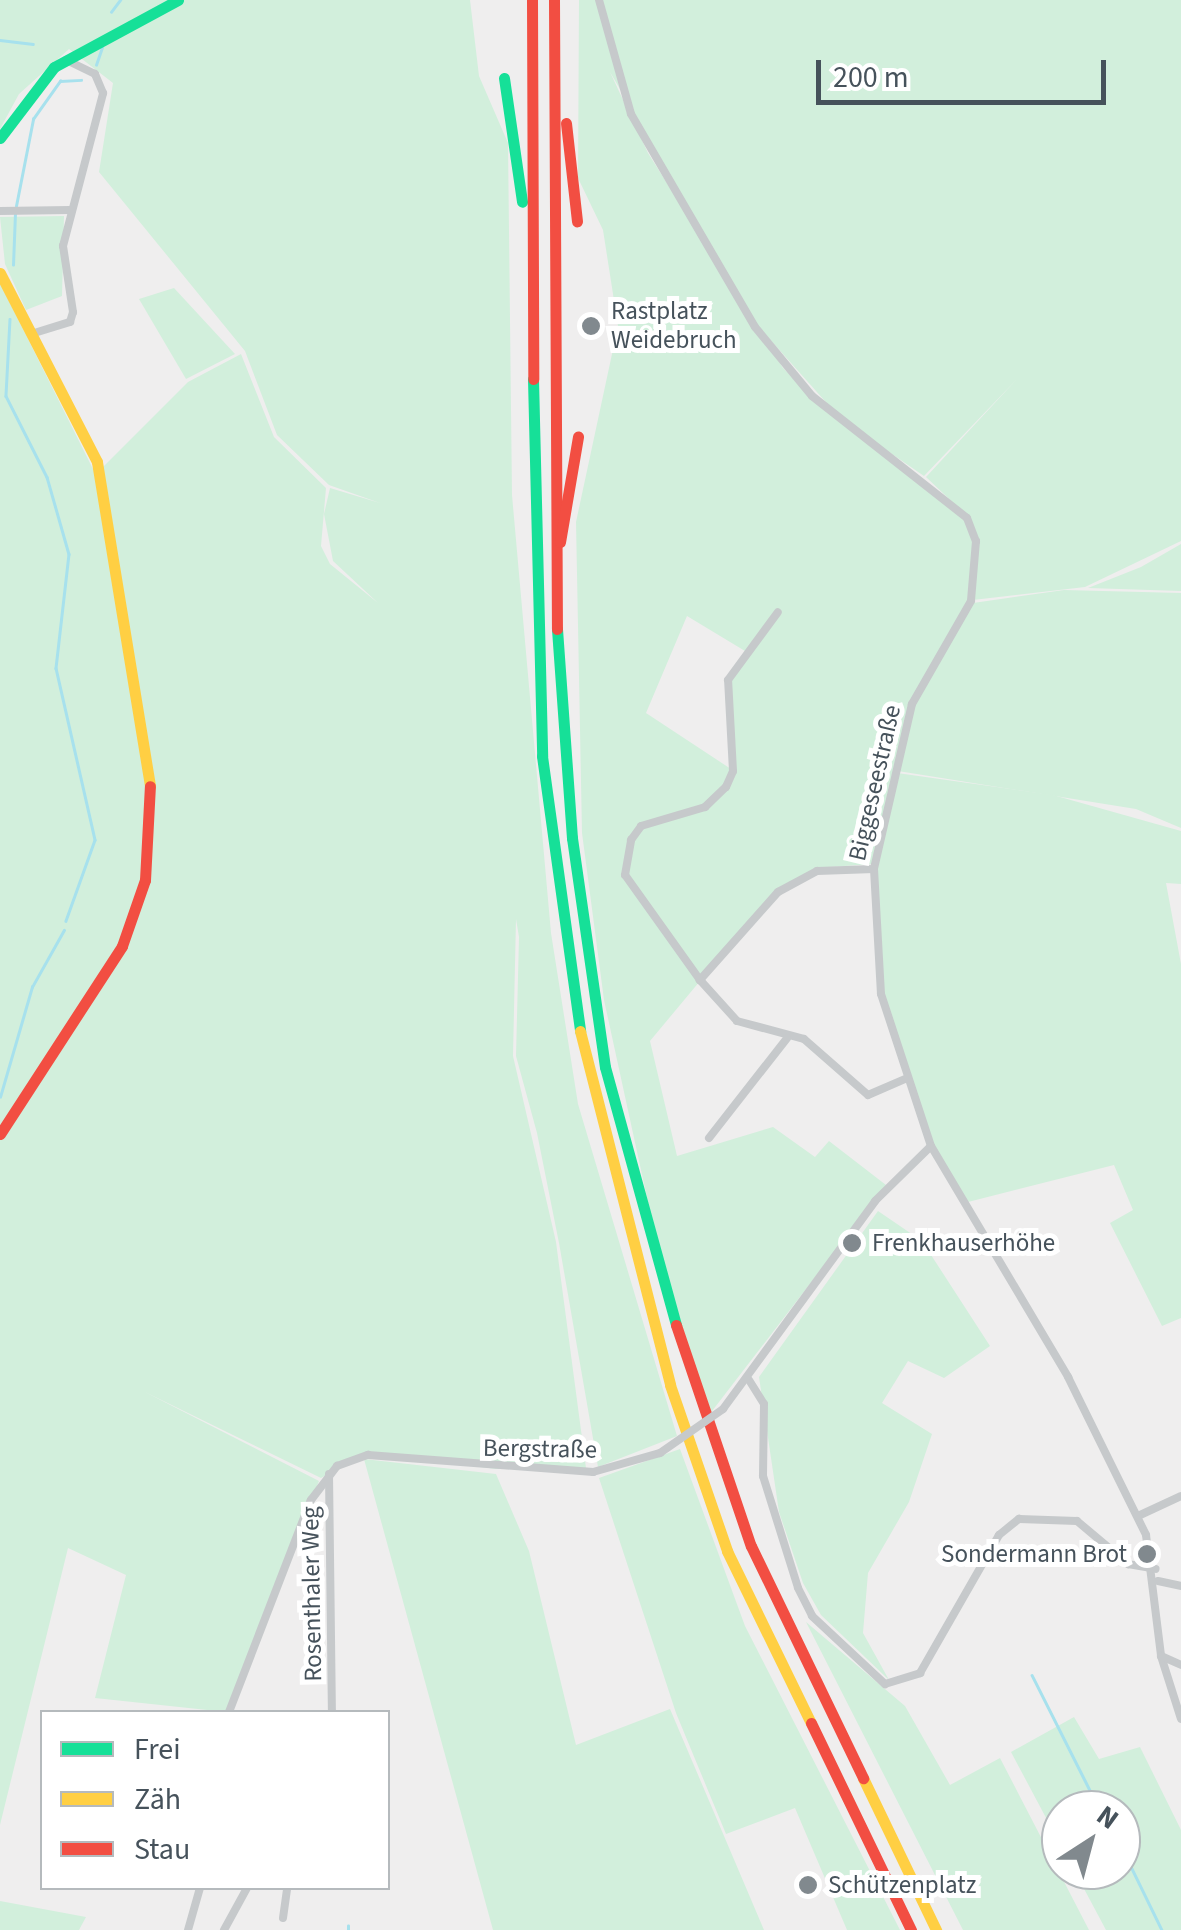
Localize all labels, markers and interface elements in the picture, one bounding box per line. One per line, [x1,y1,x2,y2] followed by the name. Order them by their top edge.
[821,40,1111,102] scale bar
[833,56,909,99] text: 200 m
[611,297,737,356] place label: Rastplatz Weidebruch
[580,315,602,337] marker: Rastplatz Weidebruch
[842,702,908,864] street label: Biggeseestraße
[872,1228,1055,1258] place label: Frenkhauserhöhe
[841,1232,863,1254] marker: Frenkhauserhöhe
[483,1433,597,1465] street label: Bergstraße
[295,1506,329,1682] street label: Rosenthaler Weg
[941,1539,1127,1569] place label: Sondermann Brot
[1136,1543,1158,1565] marker: Sondermann Brot
[40,1710,390,1890] legend
[134,1728,181,1771] text: Frei
[134,1778,181,1821] text: Zäh
[1041,1790,1141,1890] north arrow
[1088,1796,1127,1839] text: N
[134,1828,190,1871] text: Stau
[828,1870,976,1900] place label: Schützenplatz
[797,1874,819,1896] marker: Schützenplatz

